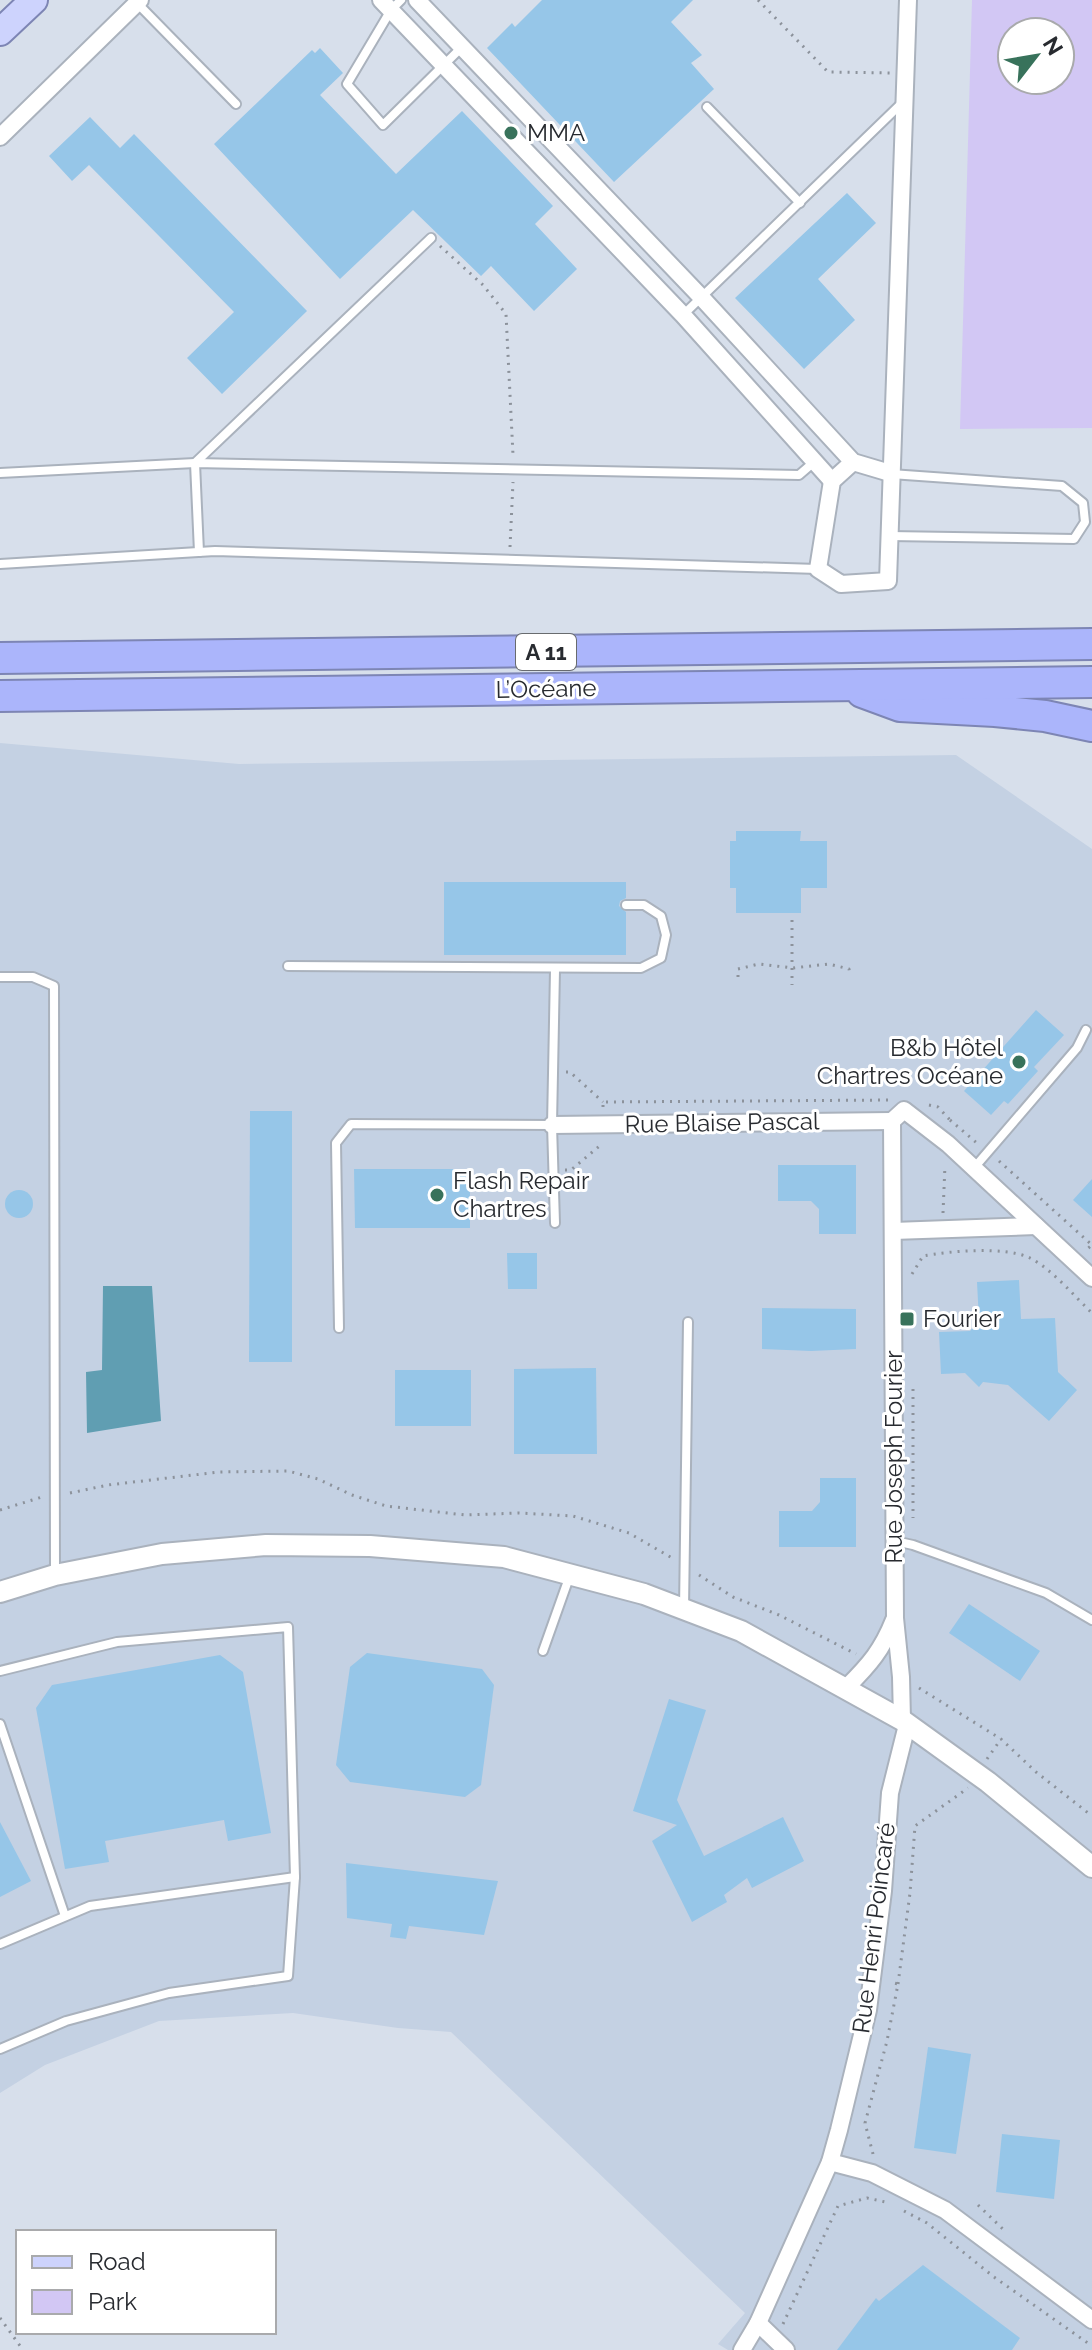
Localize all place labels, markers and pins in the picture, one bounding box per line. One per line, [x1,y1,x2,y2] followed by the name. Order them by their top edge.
[527,118,585,147] place label: MMA
[502,124,520,142] marker: MMA
[817,1033,1003,1090] place label: B&b Hôtel Chartres Océane
[1010,1053,1028,1071] marker: B&b Hôtel Chartres Océane
[453,1166,590,1223] place label: Flash Repair Chartres
[428,1186,446,1204] marker: Flash Repair Chartres
[923,1304,1002,1333] place label: Fourier
[898,1310,916,1328] marker: Fourier

